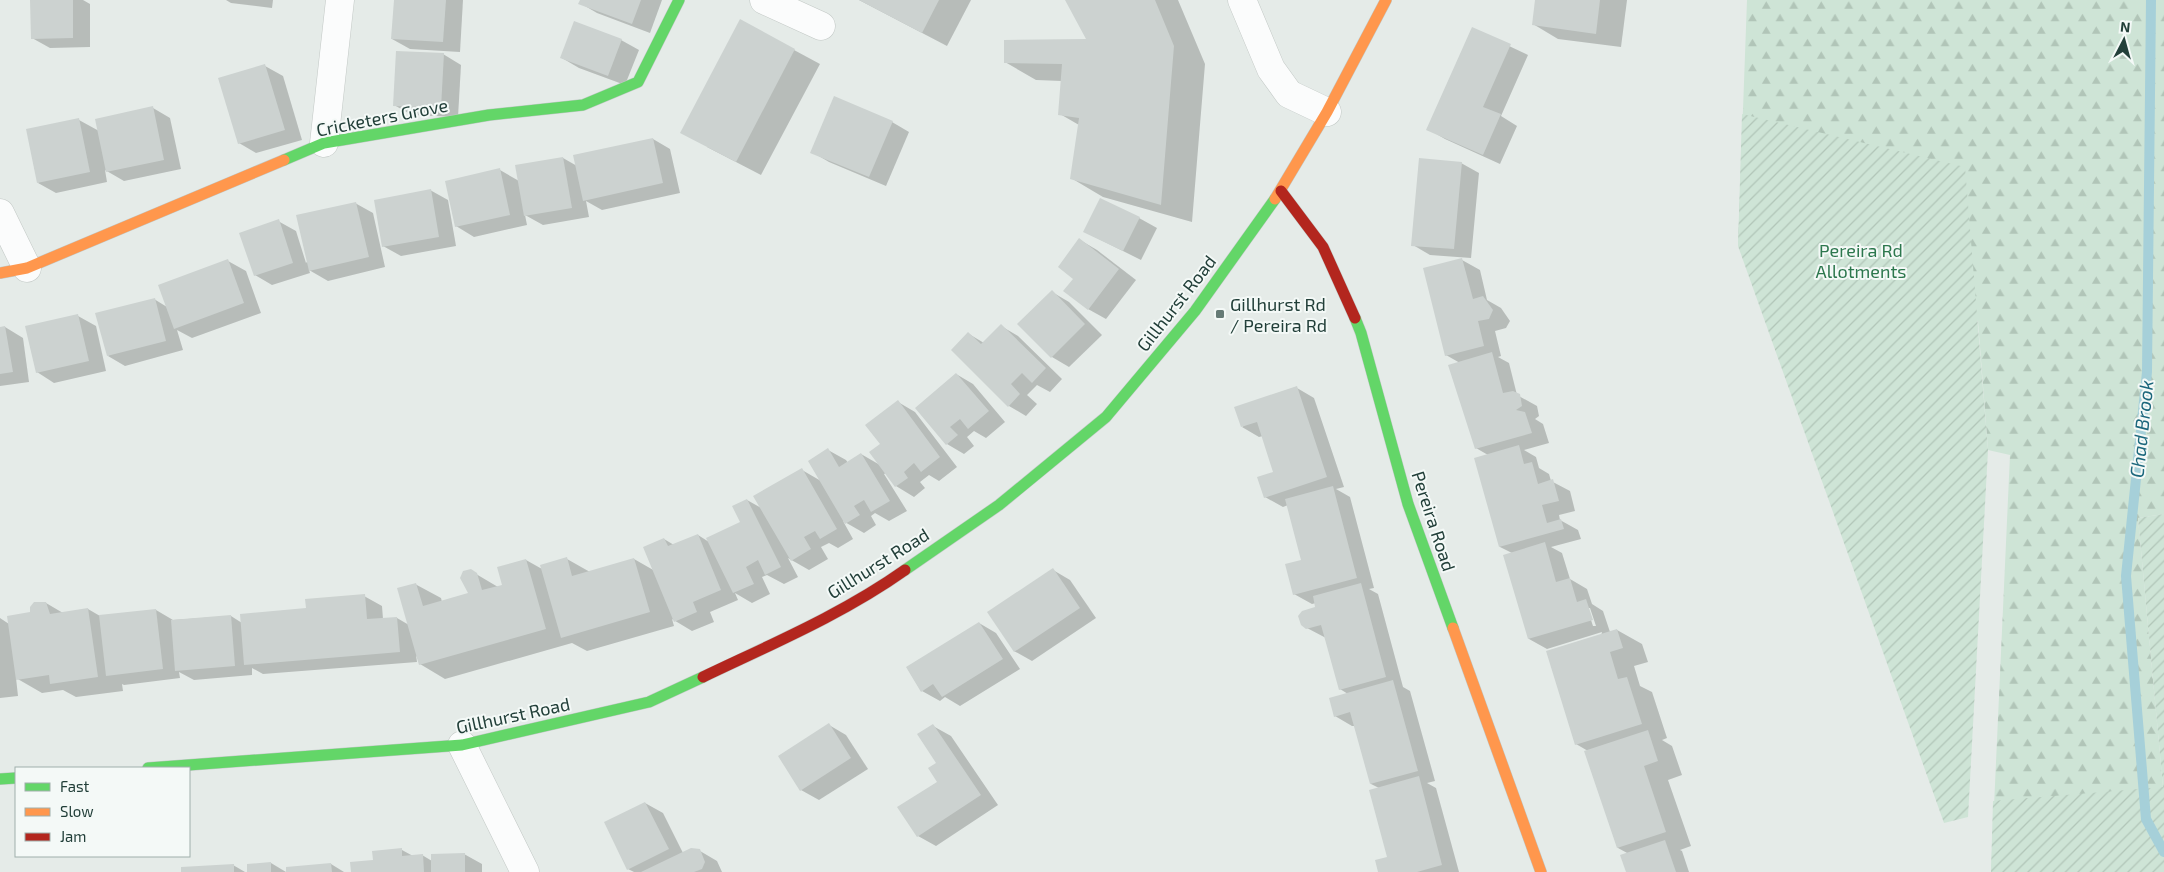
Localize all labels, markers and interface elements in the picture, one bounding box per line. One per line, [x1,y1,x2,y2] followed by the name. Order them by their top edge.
[2099,15,2149,65] north arrow
[2119,18,2131,36] text: N
[314,93,450,141] street label: Cricketers Grove
[1816,239,1906,282] park label: Pereira Rd Allotments
[1132,251,1220,355] street label: Gillhurst Road
[1230,293,1327,336] place label: Gillhurst Rd / Pereira Rd
[1214,308,1226,320] marker: Gillhurst Rd / Pereira Rd
[2124,379,2158,479] water label: Chad Brook
[1407,468,1461,574] street label: Pereira Road
[823,523,933,603] street label: Gillhurst Road
[454,692,572,738] street label: Gillhurst Road
[15,767,190,857] legend
[60,777,90,795] text: Fast
[60,802,94,820] text: Slow
[60,827,86,845] text: Jam

